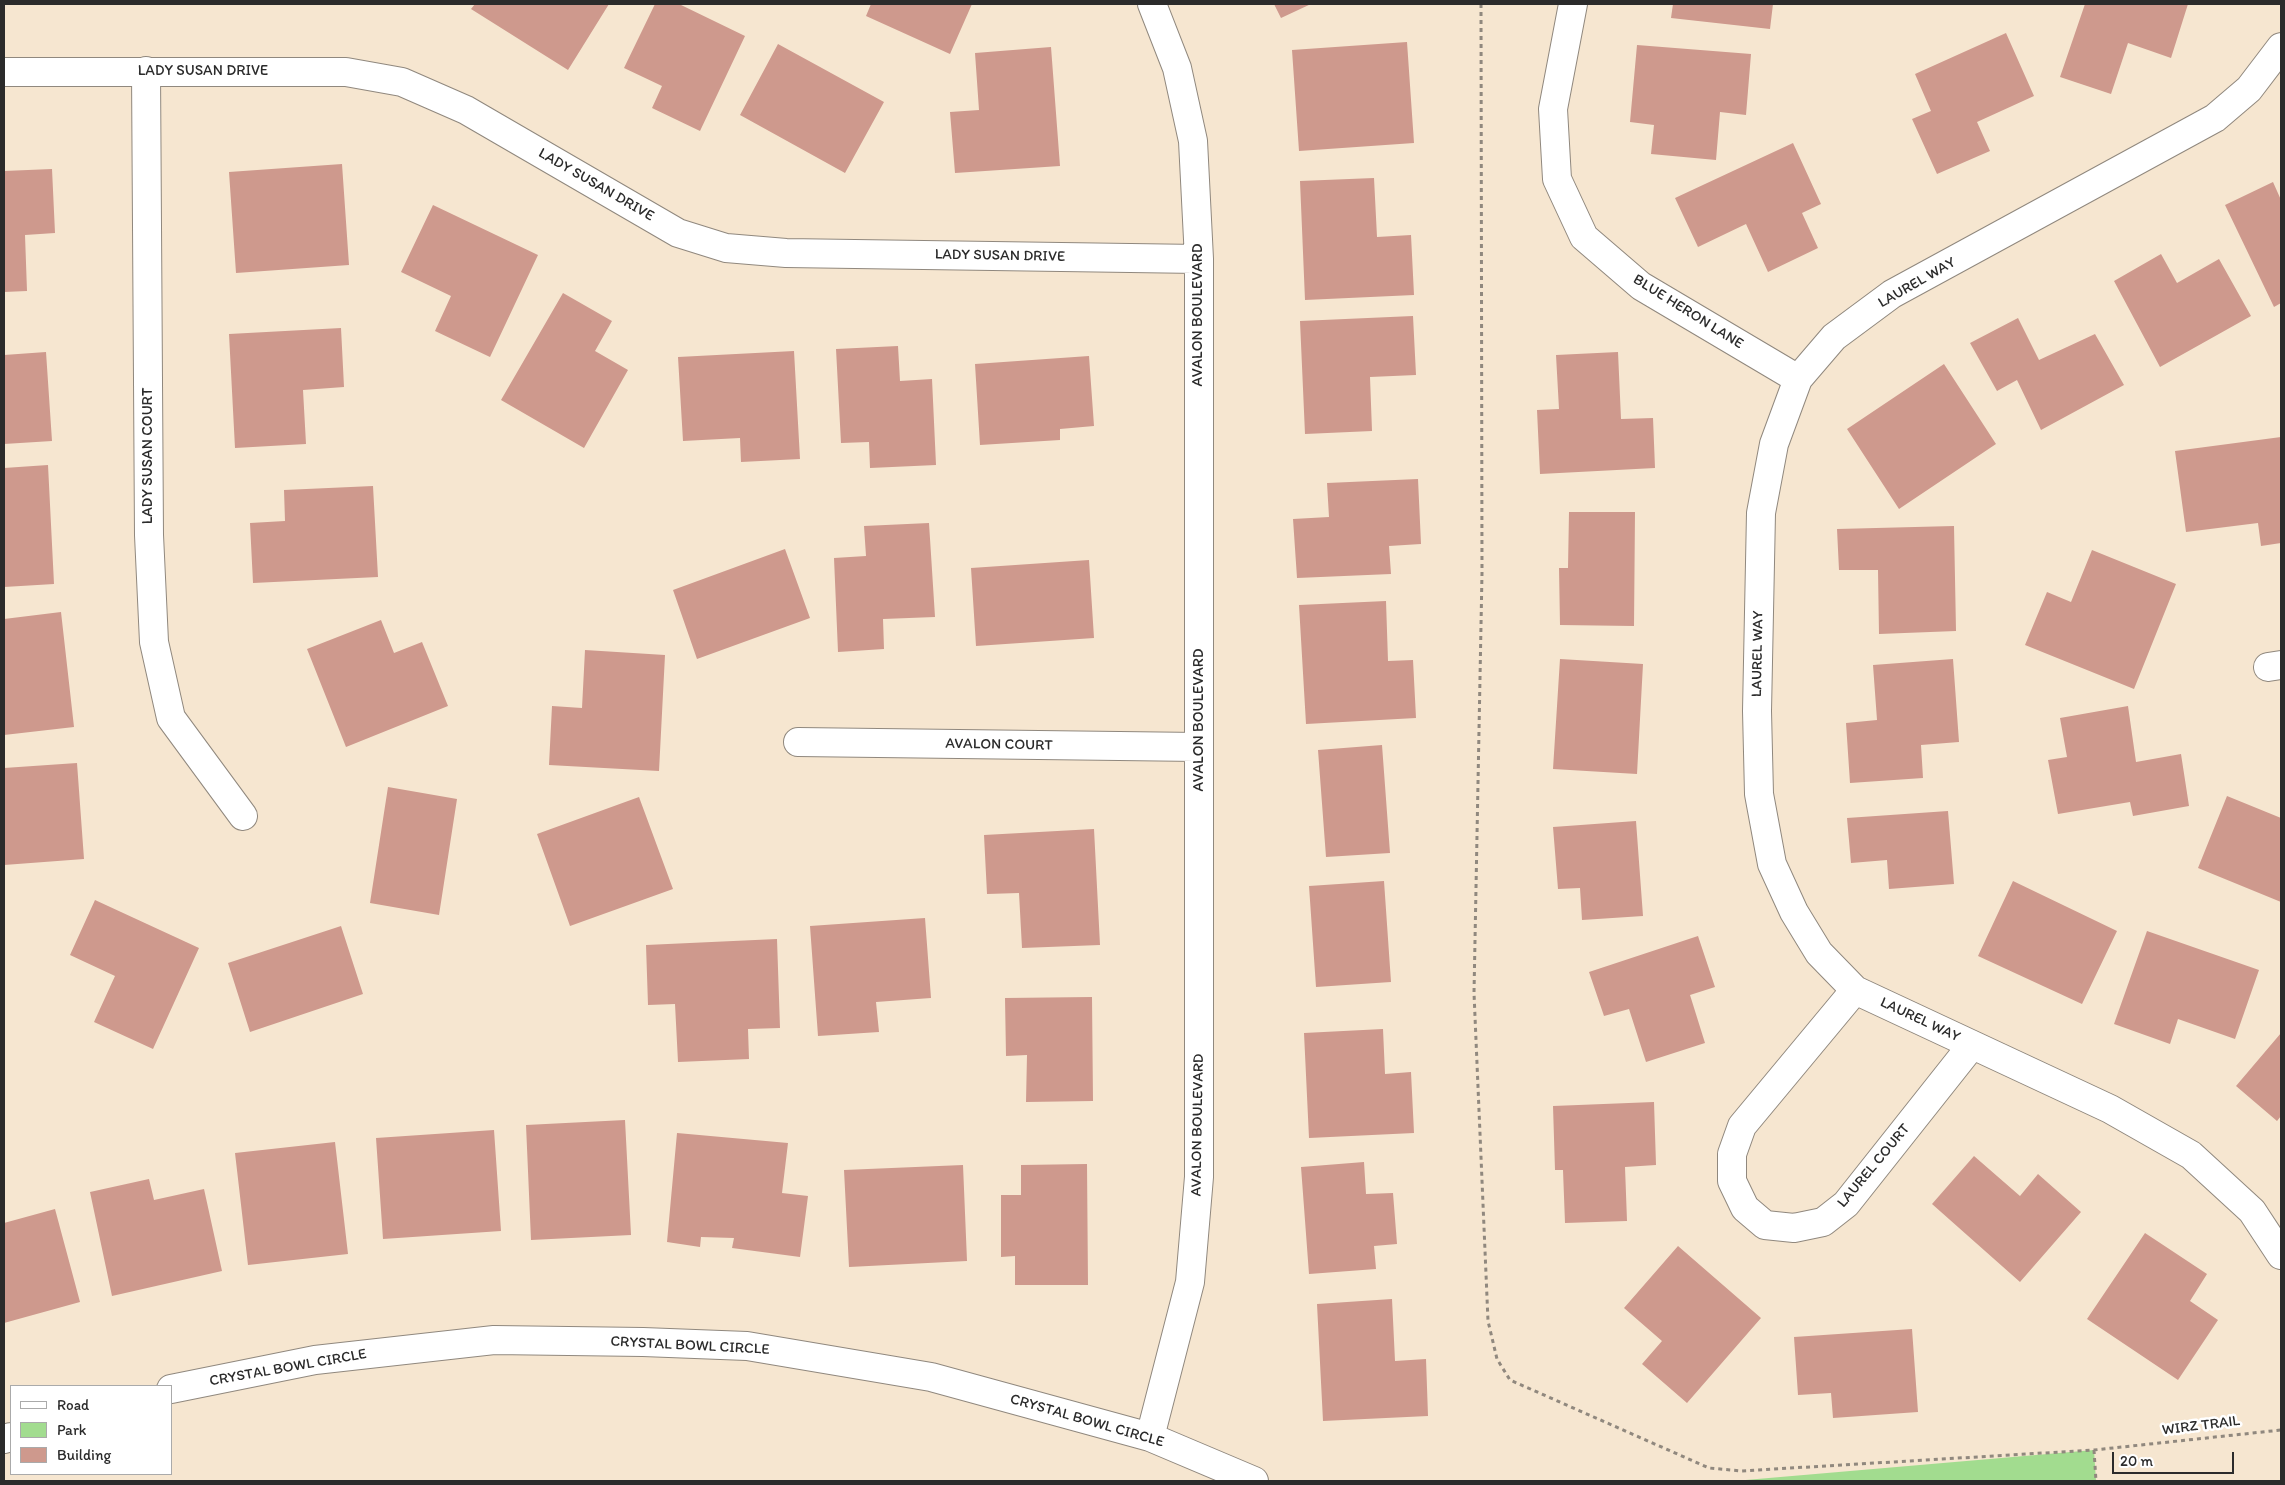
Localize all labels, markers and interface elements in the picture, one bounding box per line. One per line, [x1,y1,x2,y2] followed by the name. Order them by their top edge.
[138,62,268,80] street label: LADY SUSAN DRIVE
[535,145,657,225] street label: LADY SUSAN DRIVE
[1189,244,1207,386] street label: AVALON BOULEVARD
[935,246,1065,266] street label: LADY SUSAN DRIVE
[1875,254,1959,312] street label: LAUREL WAY
[1629,271,1747,353] street label: BLUE HERON LANE
[139,388,157,524] street label: LADY SUSAN COURT
[1748,611,1768,697] street label: LAUREL WAY
[1190,649,1208,791] street label: AVALON BOULEVARD
[945,735,1053,755] street label: AVALON COURT
[1877,994,1963,1046] street label: LAUREL WAY
[1188,1053,1208,1197] street label: AVALON BOULEVARD
[1834,1120,1914,1212] street label: LAUREL COURT
[610,1333,770,1359] street label: CRYSTAL BOWL CIRCLE
[208,1345,368,1391] street label: CRYSTAL BOWL CIRCLE
[10,1385,172,1475] legend
[1008,1390,1166,1452] street label: CRYSTAL BOWL CIRCLE
[57,1396,89,1414] text: Road
[2161,1412,2241,1440] street label: WIRZ TRAIL
[57,1421,87,1439] text: Park
[2115,1442,2238,1474] scale bar
[57,1446,111,1464] text: Building
[2120,1452,2153,1470] text: 20 m

